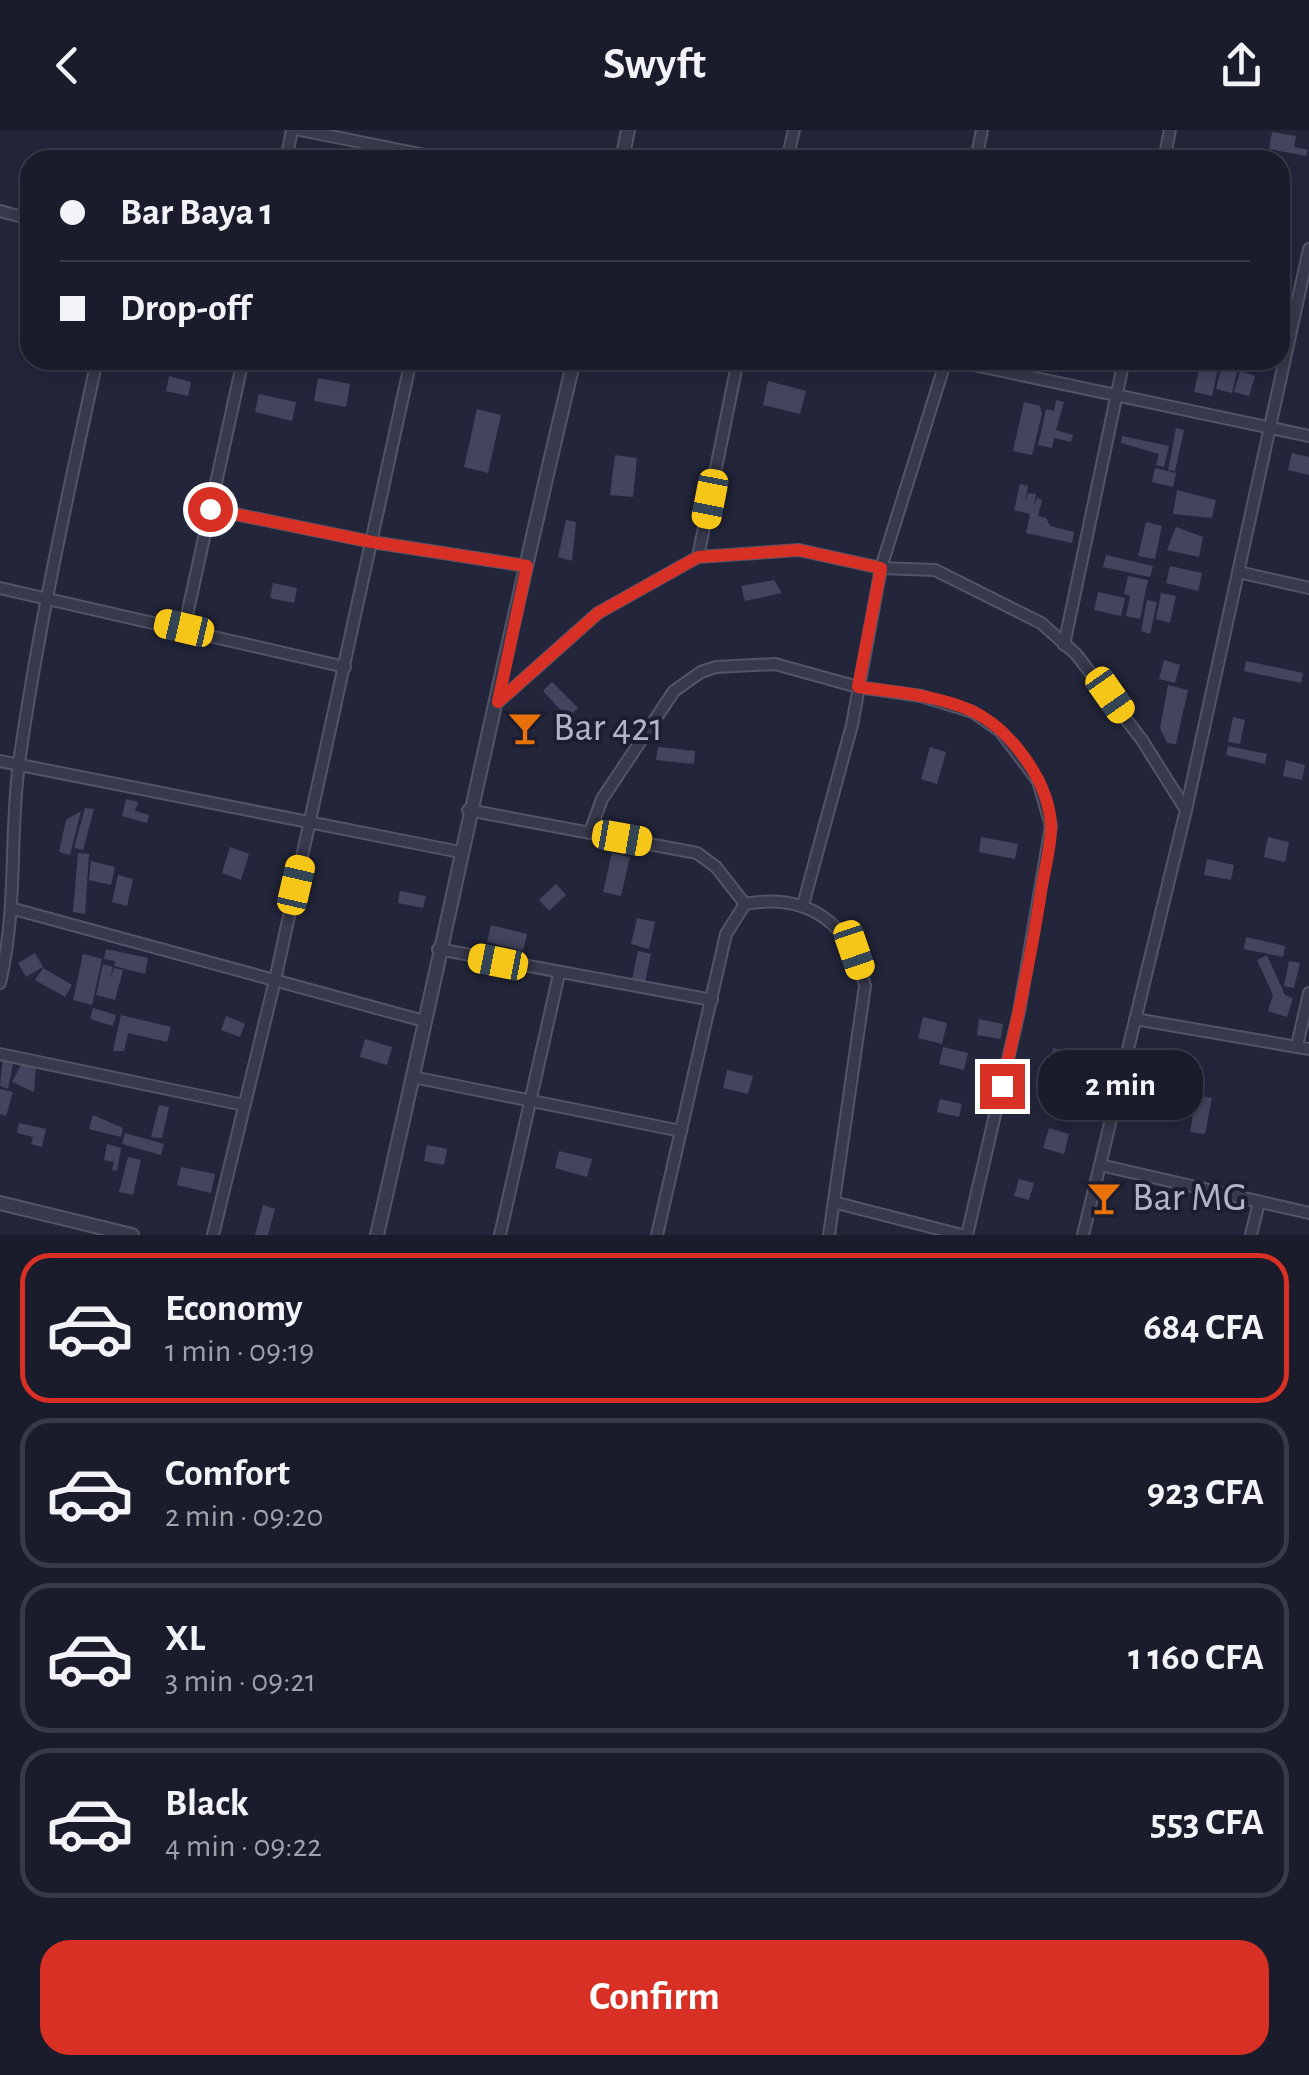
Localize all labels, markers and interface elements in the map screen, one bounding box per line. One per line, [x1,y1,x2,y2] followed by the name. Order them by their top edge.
[40,38,95,93] icon: back
[1214,38,1269,93] icon: share
[603,42,706,87] text: Swyft
[120,194,273,232] text: Bar Baya 1
[120,290,251,328] text: Drop-off
[690,467,730,531] car
[188,487,233,532] route start
[151,607,217,649] car
[1081,662,1139,728] car
[553,708,663,748] place label: Bar 421
[506,709,544,747] bar icon: Bar 421
[590,818,654,858] car
[275,852,317,918] car
[830,917,878,983] car
[466,942,530,982] car
[1037,1051,1202,1121] callout: 2 min
[980,1064,1025,1109] route end
[1085,1069,1156,1101] text: 2 min
[1132,1178,1247,1218] place label: Bar MG
[1085,1179,1123,1217] bar icon: Bar MG
[45,1283,135,1373] icon: car
[165,1290,303,1328] text: Economy
[1143,1309,1264,1347] text: 684 CFA
[165,1335,314,1367] text: 1 min · 09:19
[45,1448,135,1538] icon: car
[165,1455,290,1493] text: Comfort
[1147,1474,1264,1512] text: 923 CFA
[165,1500,323,1532] text: 2 min · 09:20
[45,1613,135,1703] icon: car
[165,1620,205,1658] text: XL
[1128,1639,1264,1677] text: 1 160 CFA
[165,1665,316,1697] text: 3 min · 09:21
[45,1778,135,1868] icon: car
[165,1785,249,1823] text: Black
[1150,1804,1264,1842] text: 553 CFA
[165,1830,322,1862] text: 4 min · 09:22
[40,1940,1269,2055] button: Confirm

